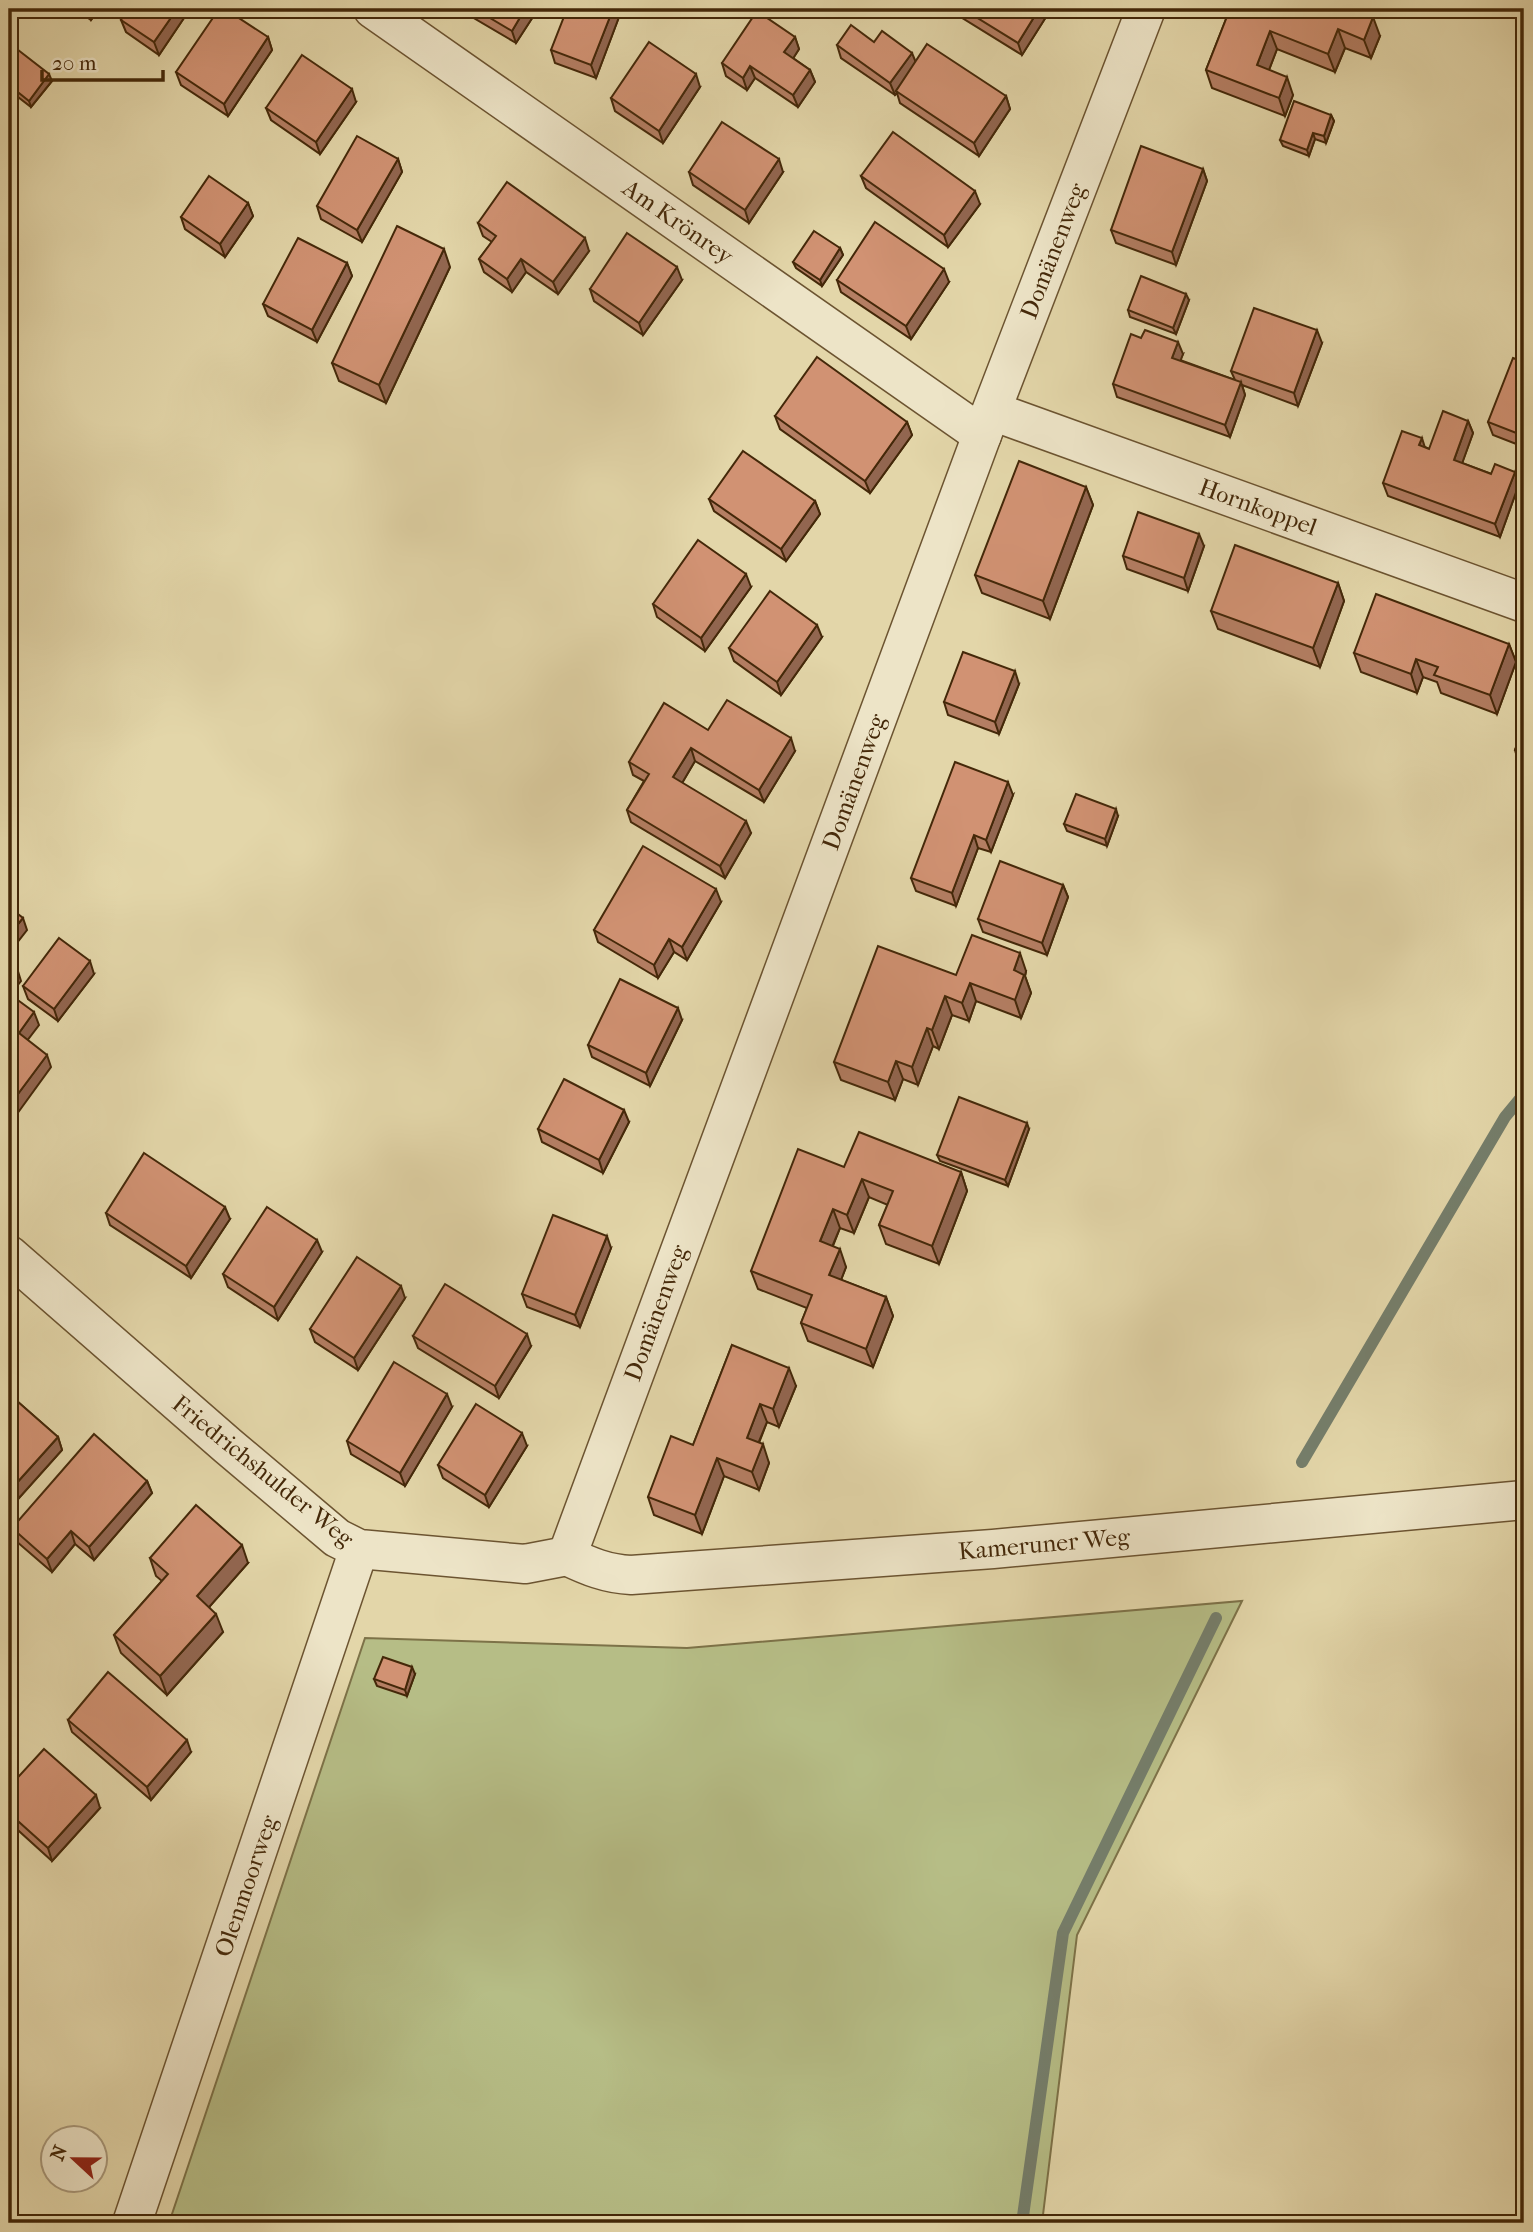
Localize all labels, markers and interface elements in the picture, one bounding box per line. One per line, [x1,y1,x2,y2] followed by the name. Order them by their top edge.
[42,38,163,82] scale bar
[52,51,97,75] text: 20 m
[617,173,740,271] street label: Am Krönrey
[1014,178,1092,323] street label: Domänenweg
[1195,473,1321,541] street label: Hornkoppel
[816,709,892,854] street label: Domänenweg
[618,1240,694,1385] street label: Domänenweg
[167,1389,360,1553] street label: Friedrichshulder Weg
[957,1522,1132,1565] street label: Kameruner Weg
[209,1810,284,1960] street label: Olenmoorweg
[38,2124,108,2194] north arrow
[46,2142,72,2164] text: N

